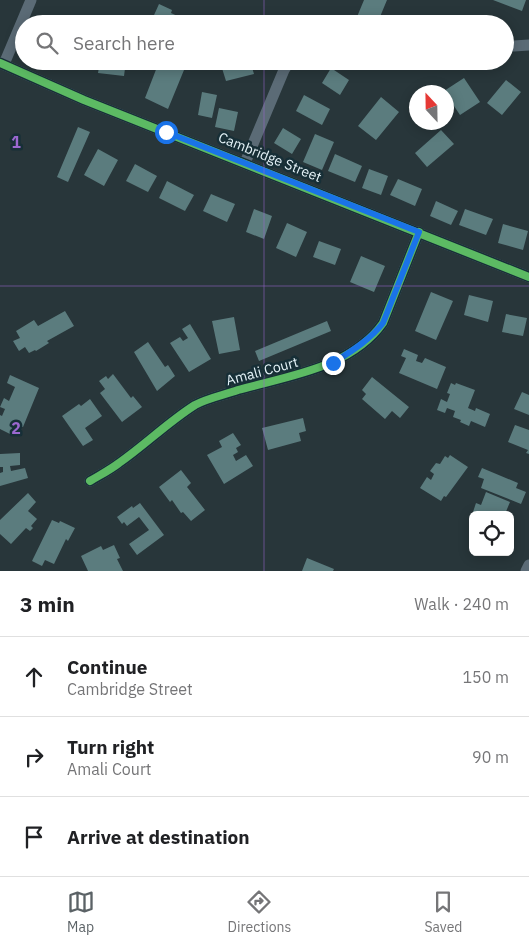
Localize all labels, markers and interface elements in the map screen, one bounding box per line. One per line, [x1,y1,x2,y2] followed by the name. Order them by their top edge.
[15,15,514,70] search box
[33,29,61,57] icon: search
[73,31,175,55] text: Search here
[409,85,454,130] north arrow
[155,121,178,144] route start
[216,128,324,186] street label: Cambridge Street
[11,132,21,152] text: 1
[322,352,345,375] route end
[224,353,300,389] street label: Amali Court
[11,418,21,438] text: 2
[469,511,514,556] map controls
[469,511,514,556] button: locate
[20,590,75,618] text: 3 min
[414,594,509,614] text: Walk · 240 m
[67,655,147,679] text: Continue
[20,663,48,691] icon: ahead
[462,667,509,687] text: 150 m
[67,679,193,699] text: Cambridge Street
[67,735,154,759] text: Turn right
[20,743,48,771] icon: right
[472,747,509,767] text: 90 m
[67,759,151,779] text: Amali Court
[20,823,48,851] icon: arrive
[67,825,250,849] text: Arrive at destination
[67,888,95,936] tab: Map
[228,888,291,936] tab: Directions
[424,888,462,936] tab: Saved

